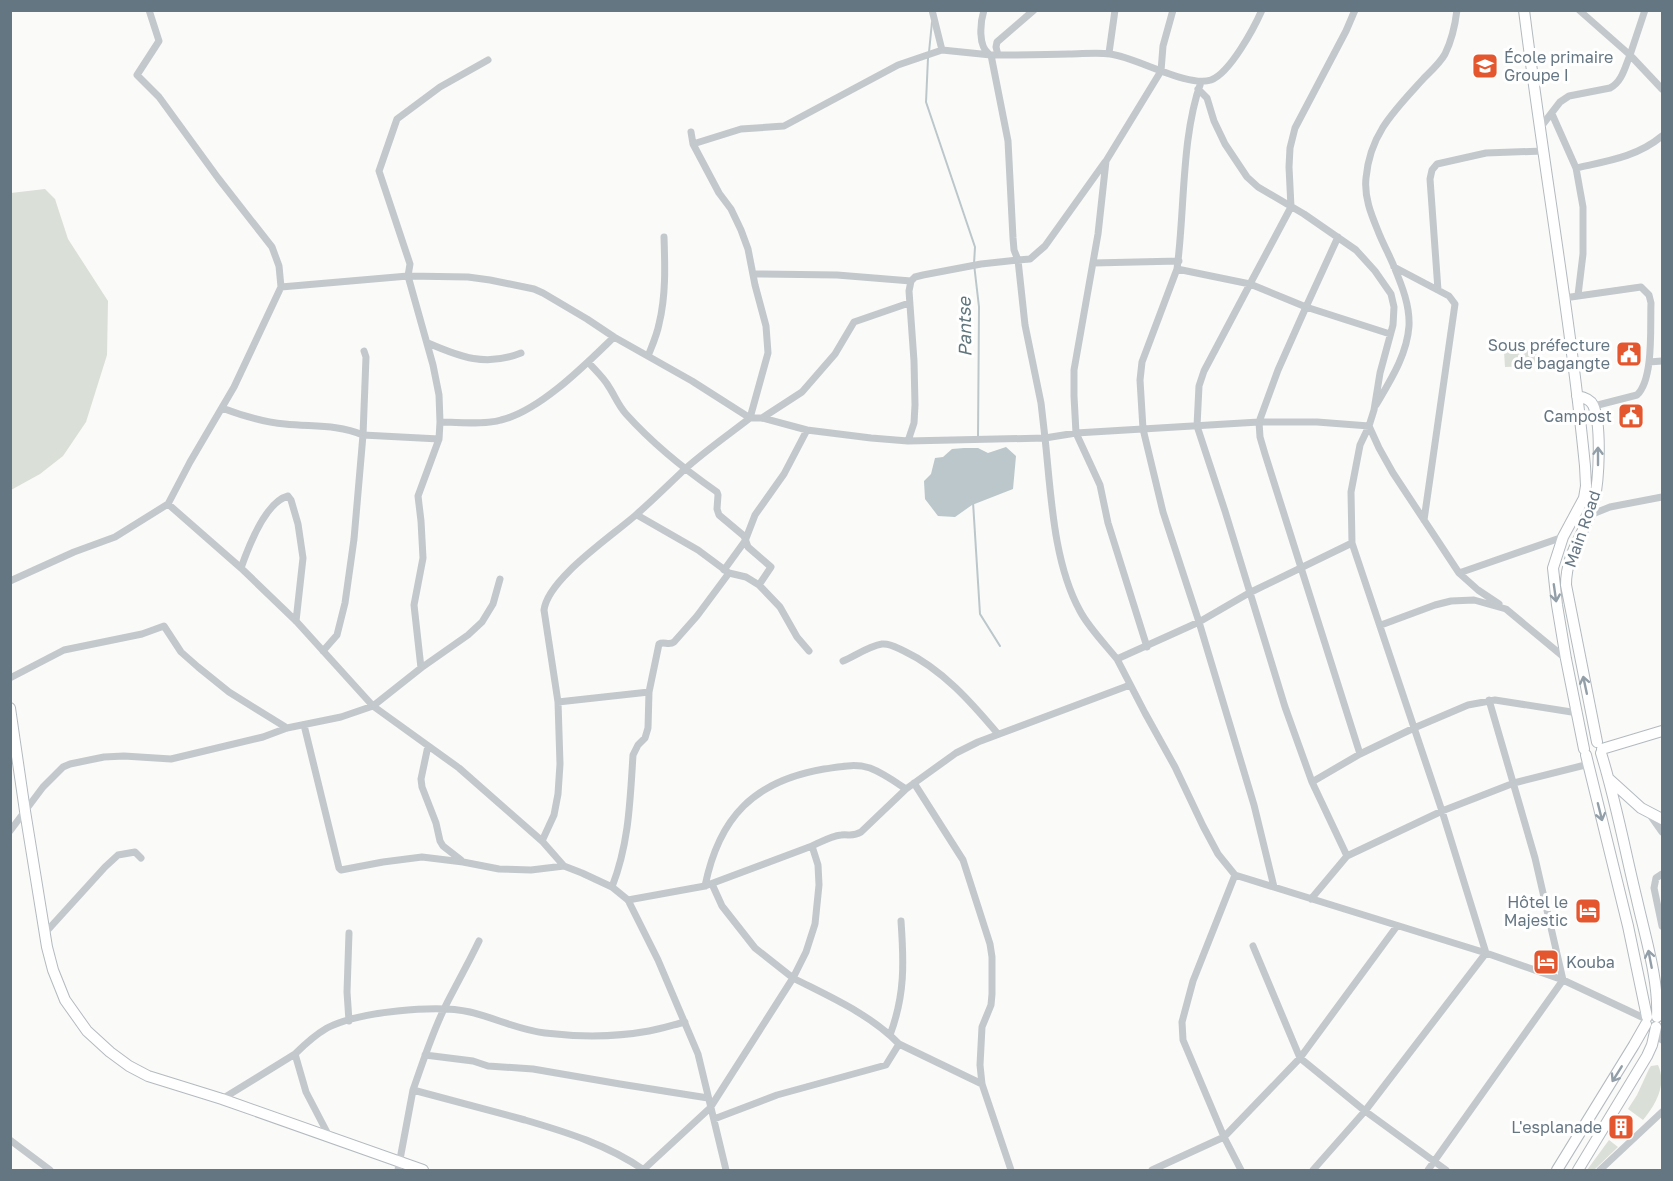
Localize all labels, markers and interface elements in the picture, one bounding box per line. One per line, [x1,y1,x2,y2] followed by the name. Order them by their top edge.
[1504,47,1613,85] place label: École primaire Groupe I
[1470,51,1500,81] school or university icon: École primaire Groupe I
[952,295,976,357] water label: Pantse
[1488,335,1610,373] place label: Sous préfecture de bagangte
[1614,339,1644,369] public building icon: Sous préfecture de bagangte
[1616,401,1646,431] public building icon: Campost
[1544,406,1612,426] place label: Campost
[1592,446,1604,466] one-way arrow
[1559,488,1605,570] street label: Main Road
[1550,583,1561,603] one-way arrow
[1579,676,1590,695] one-way arrow
[1595,802,1607,821] one-way arrow
[1504,892,1568,930] place label: Hôtel le Majestic
[1573,896,1603,926] hotel icon: Hôtel le Majestic
[1531,947,1561,977] hotel icon: Kouba
[1644,950,1655,970] one-way arrow
[1566,952,1615,972] place label: Kouba
[1610,1065,1622,1082] one-way arrow
[1606,1112,1636,1142] building icon: L'esplanade
[1511,1117,1602,1137] place label: L'esplanade

